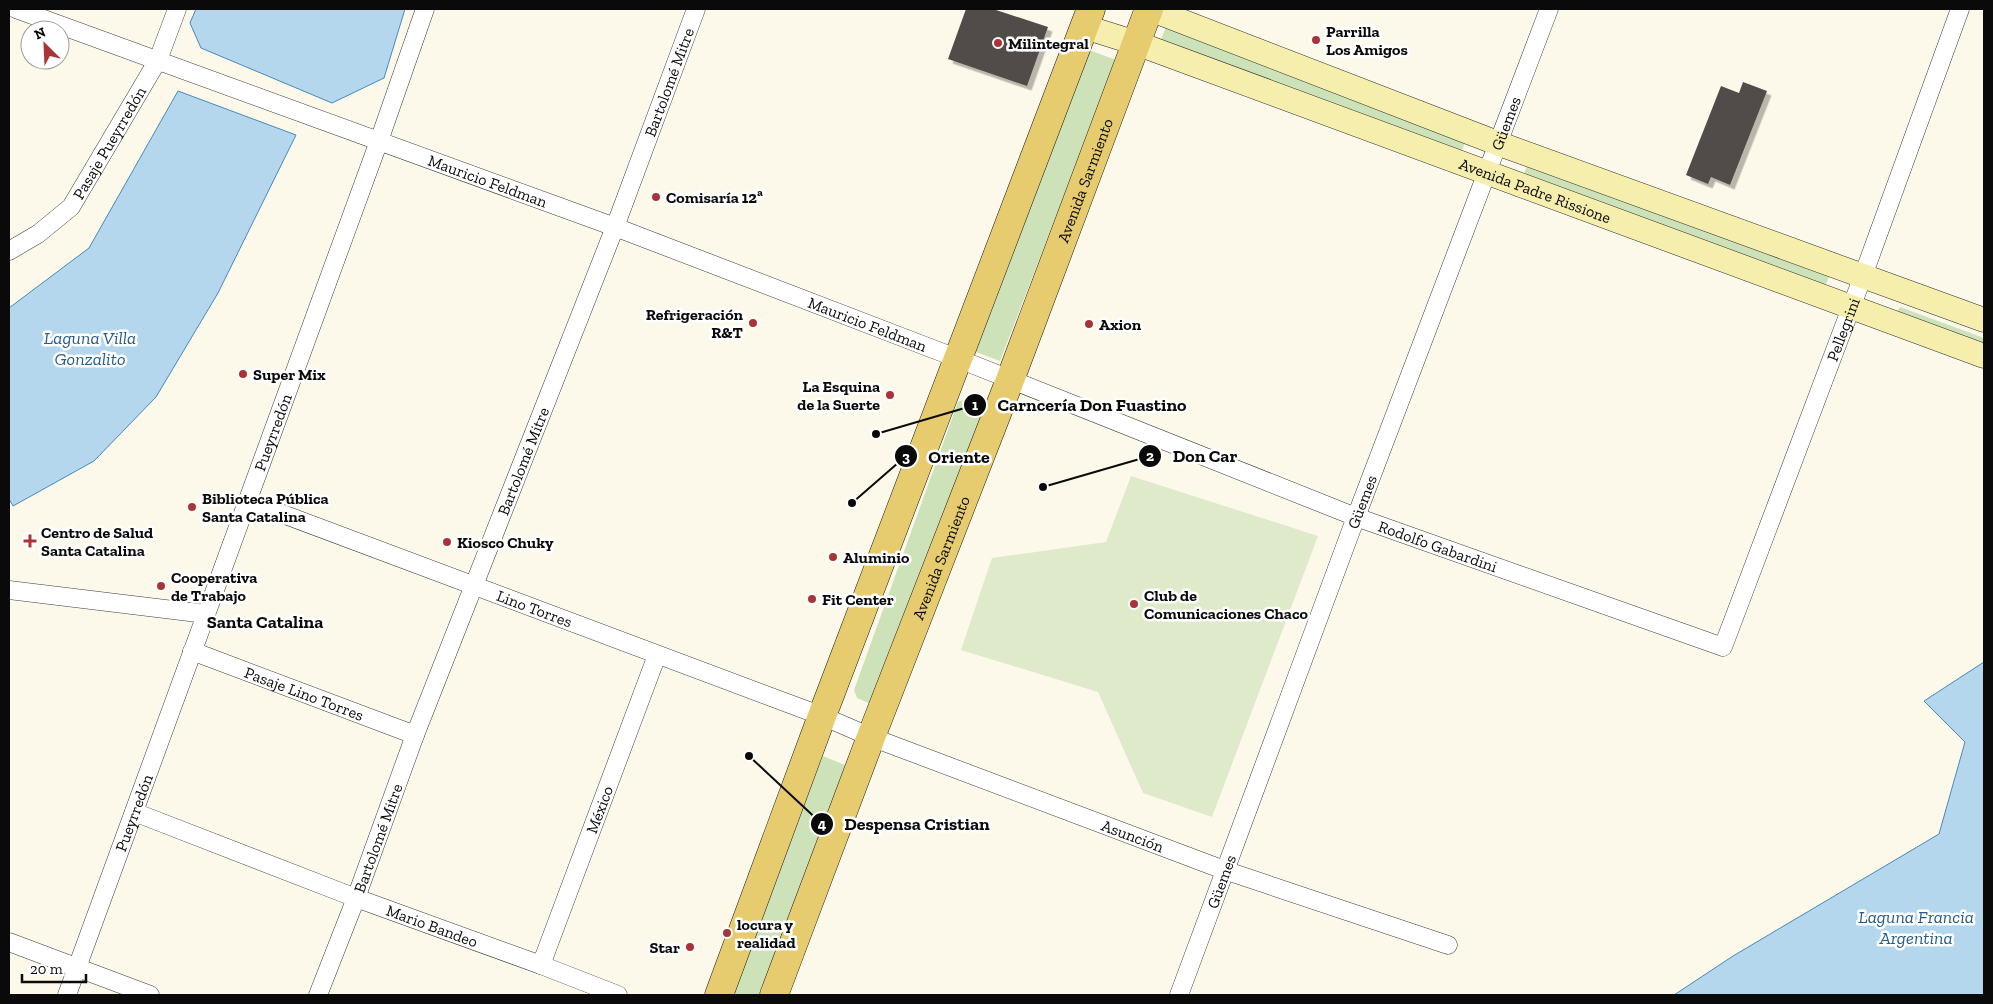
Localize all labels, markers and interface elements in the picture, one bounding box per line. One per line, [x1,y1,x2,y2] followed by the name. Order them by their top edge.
[20,20,70,70] north arrow
[1326,22,1408,59] place label: Parrilla Los Amigos
[32,24,49,44] text: N
[640,25,698,139] street label: Bartolomé Mitre
[1008,34,1089,53] place label: Milintegral
[1310,34,1322,46] marker: Parrilla Los Amigos
[992,37,1004,49] marker: Milintegral
[68,82,150,202] street label: Pasaje Pueyrredón
[1487,94,1524,153] street label: Güemes
[1053,116,1117,245] street label: Avenida Sarmiento
[425,150,551,211] street label: Mauricio Feldman
[1457,154,1614,227] street label: Avenida Padre Rissione
[666,188,763,207] place label: Comisaría 12ª
[650,191,662,203] marker: Comisaría 12ª
[806,293,930,356] street label: Mauricio Feldman
[1822,295,1864,364] street label: Pellegrini
[646,305,744,342] place label: Refrigeración R&T
[1099,315,1142,334] place label: Axion
[747,317,759,329] marker: Refrigeración R&T
[1083,318,1095,330] marker: Axion
[44,327,136,370] water label: Laguna Villa Gonzalito
[253,365,326,384] place label: Super Mix
[237,368,249,380] marker: Super Mix
[797,377,880,414] place label: La Esquina de la Suerte
[962,388,1196,421] callout: Carncería Don Fuastino
[884,389,896,401] marker: La Esquina de la Suerte
[250,390,296,474] street label: Pueyrredón
[997,394,1187,416] text: Carncería Don Fuastino
[972,396,978,414] text: 1
[493,404,553,518] street label: Bartolomé Mitre
[1138,439,1247,472] callout: Don Car
[893,440,1000,473] callout: Oriente
[1173,445,1237,467] text: Don Car
[928,446,990,468] text: Oriente
[1146,447,1154,465] text: 2
[902,448,910,466] text: 3
[1343,472,1381,531] street label: Güemes
[202,489,329,526] place label: Biblioteca Pública Santa Catalina
[908,493,973,622] street label: Avenida Sarmiento
[186,501,198,513] marker: Biblioteca Pública Santa Catalina
[1376,516,1500,576] street label: Rodolfo Gabardini
[41,523,153,560] place label: Centro de Salud Santa Catalina
[457,533,554,552] place label: Kiosco Chuky
[23,534,37,548] marker: Centro de Salud Santa Catalina
[441,536,453,548] marker: Kiosco Chuky
[843,548,910,567] place label: Aluminio
[827,551,839,563] marker: Aluminio
[171,568,257,605] place label: Cooperativa de Trabajo
[155,580,167,592] marker: Cooperativa de Trabajo
[494,586,575,631] street label: Lino Torres
[1144,586,1308,623] place label: Club de Comunicaciones Chaco
[822,590,894,609] place label: Fit Center
[806,593,818,605] marker: Fit Center
[1128,598,1140,610] marker: Club de Comunicaciones Chaco
[207,611,323,633] district label: Santa Catalina
[242,662,367,724] street label: Pasaje Lino Torres
[111,771,157,854] street label: Pueyrredón
[349,781,406,895] street label: Bartolomé Mitre
[582,783,617,836] street label: México
[809,807,1000,840] callout: Despensa Cristian
[844,813,990,835] text: Despensa Cristian
[818,815,827,833] text: 4
[1099,815,1167,856] street label: Asunción
[1202,852,1240,911] street label: Güemes
[384,900,480,951] street label: Mario Bandeo
[1858,906,1974,949] water label: Laguna Francia Argentina
[737,915,796,952] place label: locura y realidad
[721,927,733,939] marker: locura y realidad
[650,938,680,957] place label: Star
[684,941,696,953] marker: Star
[22,952,86,984] scale bar
[30,960,63,978] text: 20 m

